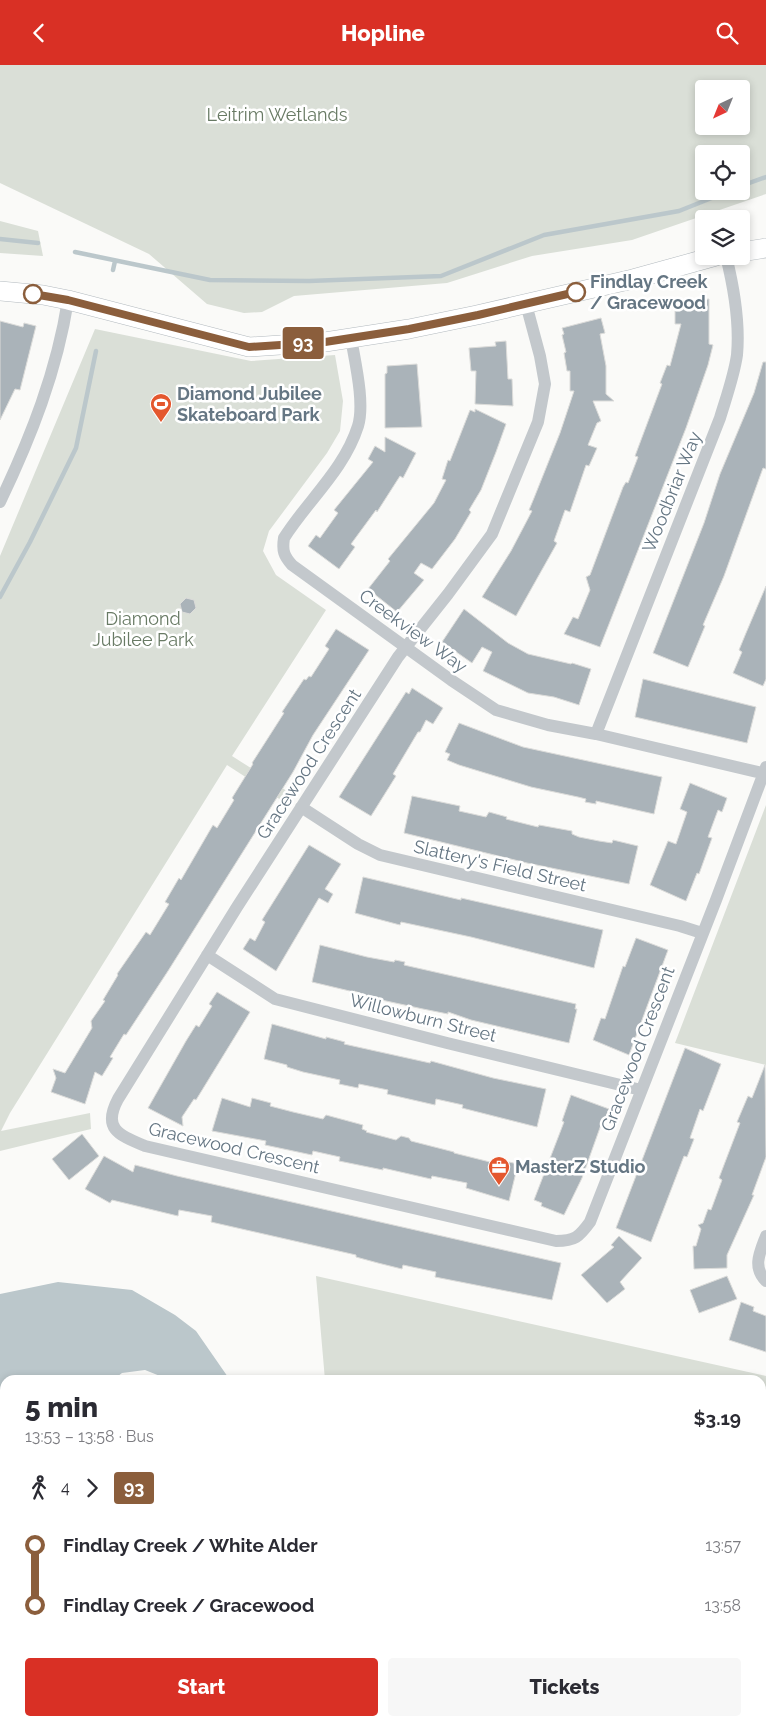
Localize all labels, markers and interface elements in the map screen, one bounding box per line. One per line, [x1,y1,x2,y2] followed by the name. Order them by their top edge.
[25,19,53,47] icon: back
[713,19,741,47] icon: search
[341,20,425,46] text: Hopline
[695,80,750,135] north arrow
[695,80,750,265] map controls
[207,104,348,125] park label: Leitrim Wetlands
[695,145,750,200] button: locate
[695,210,750,265] button: layers
[590,271,709,313] place label: Findlay Creek / Gracewood
[566,282,586,302] marker: Findlay Creek / Gracewood
[23,284,43,304] unlabelled marker
[280,327,326,359] line badge: 93
[293,332,313,353] text: 93
[177,383,322,425] place label: Diamond Jubilee Skateboard Park
[149,392,173,423] sports icon: Diamond Jubilee Skateboard Park
[638,428,705,555] street label: Woodbriar Way
[355,584,471,677] street label: Creekview Way
[92,608,194,650] park label: Diamond Jubilee Park
[252,685,365,843] street label: Gracewood Crescent
[412,835,588,896] street label: Slattery's Field Street
[596,963,679,1134] street label: Gracewood Crescent
[347,989,499,1046] street label: Willowburn Street
[146,1118,322,1177] street label: Gracewood Crescent
[487,1155,511,1186] office icon: MasterZ Studio
[515,1156,646,1177] place label: MasterZ Studio
[25,1391,98,1424] text: 5 min
[694,1407,741,1429] text: $3.19
[25,1427,154,1446] text: 13:53 – 13:58 · Bus
[25,1474,53,1502] icon: walk
[78,1474,106,1502] icon: forward
[124,1477,144,1498] text: 93
[61,1478,70,1497] text: 4
[63,1534,318,1556] text: Findlay Creek / White Alder
[705,1536,741,1555] text: 13:57
[63,1594,314,1616] text: Findlay Creek / Gracewood
[704,1596,741,1615] text: 13:58
[25,1658,378,1716] button: Start
[388,1658,741,1716] button: Tickets

